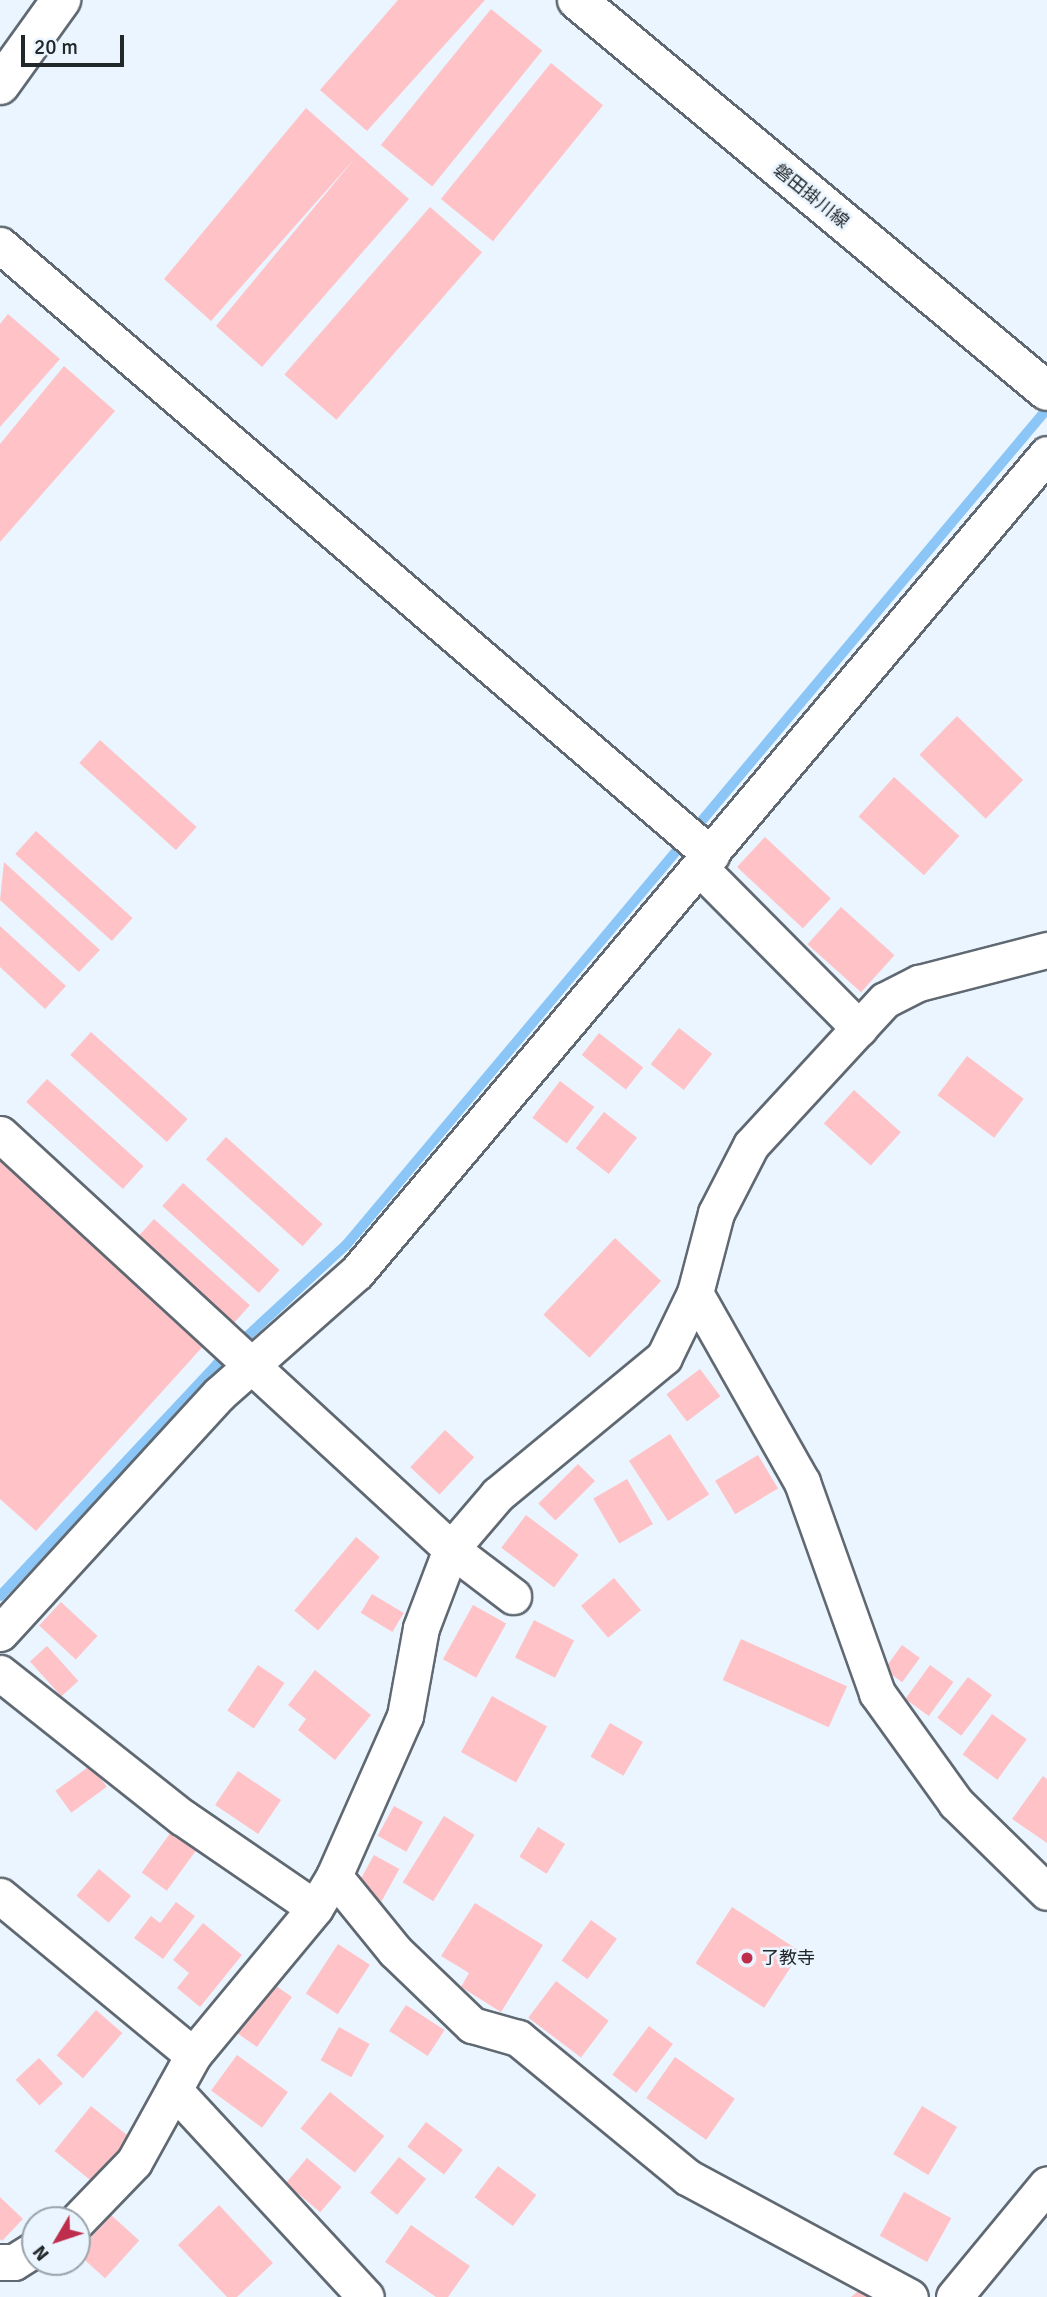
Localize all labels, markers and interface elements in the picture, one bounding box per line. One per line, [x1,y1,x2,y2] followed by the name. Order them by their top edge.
[24,21,128,65] scale bar
[34,34,78,60] text: 20 m
[769,159,853,233] street label: 磐田掛川線
[761,1947,815,1969] place label: 了教寺
[739,1950,755,1966] marker: 了教寺
[21,2206,91,2276] north arrow
[28,2240,55,2266] text: N

